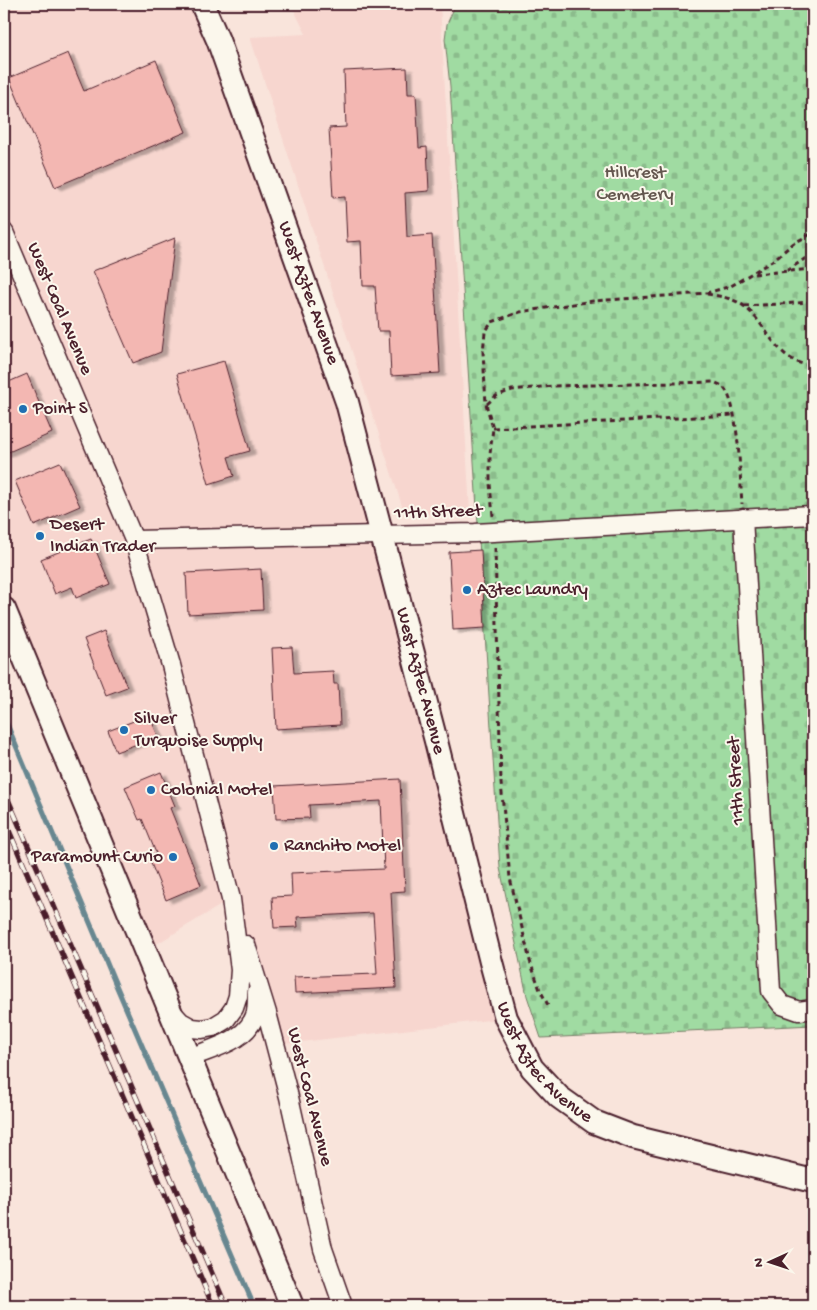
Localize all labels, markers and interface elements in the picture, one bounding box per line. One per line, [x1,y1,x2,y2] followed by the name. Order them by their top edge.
[596,162,674,207] park label: Hillcrest Cemetery
[272,218,344,368] street label: West Aztec Avenue
[21,239,97,379] street label: West Coal Avenue
[32,398,88,421] place label: Point S
[17,403,29,415] marker: Point S
[392,500,485,526] street label: 11th Street
[48,514,157,559] place label: Desert Indian Trader
[34,530,46,542] marker: Desert Indian Trader
[477,579,588,602] place label: Aztec Laundry
[461,584,473,596] marker: Aztec Laundry
[390,605,450,757] street label: West Aztec Avenue
[133,708,263,753] place label: Silver Turquoise Supply
[118,724,130,736] marker: Silver Turquoise Supply
[723,734,751,827] street label: 11th Street
[161,779,272,802] place label: Colonial Motel
[145,784,157,796] marker: Colonial Motel
[284,835,401,858] place label: Ranchito Motel
[268,840,280,852] marker: Ranchito Motel
[30,846,163,869] place label: Paramount Curio
[167,851,179,863] marker: Paramount Curio
[491,999,597,1129] street label: West Aztec Avenue
[281,1025,337,1169] street label: West Coal Avenue
[744,1238,794,1288] north arrow
[751,1258,768,1268] text: N

